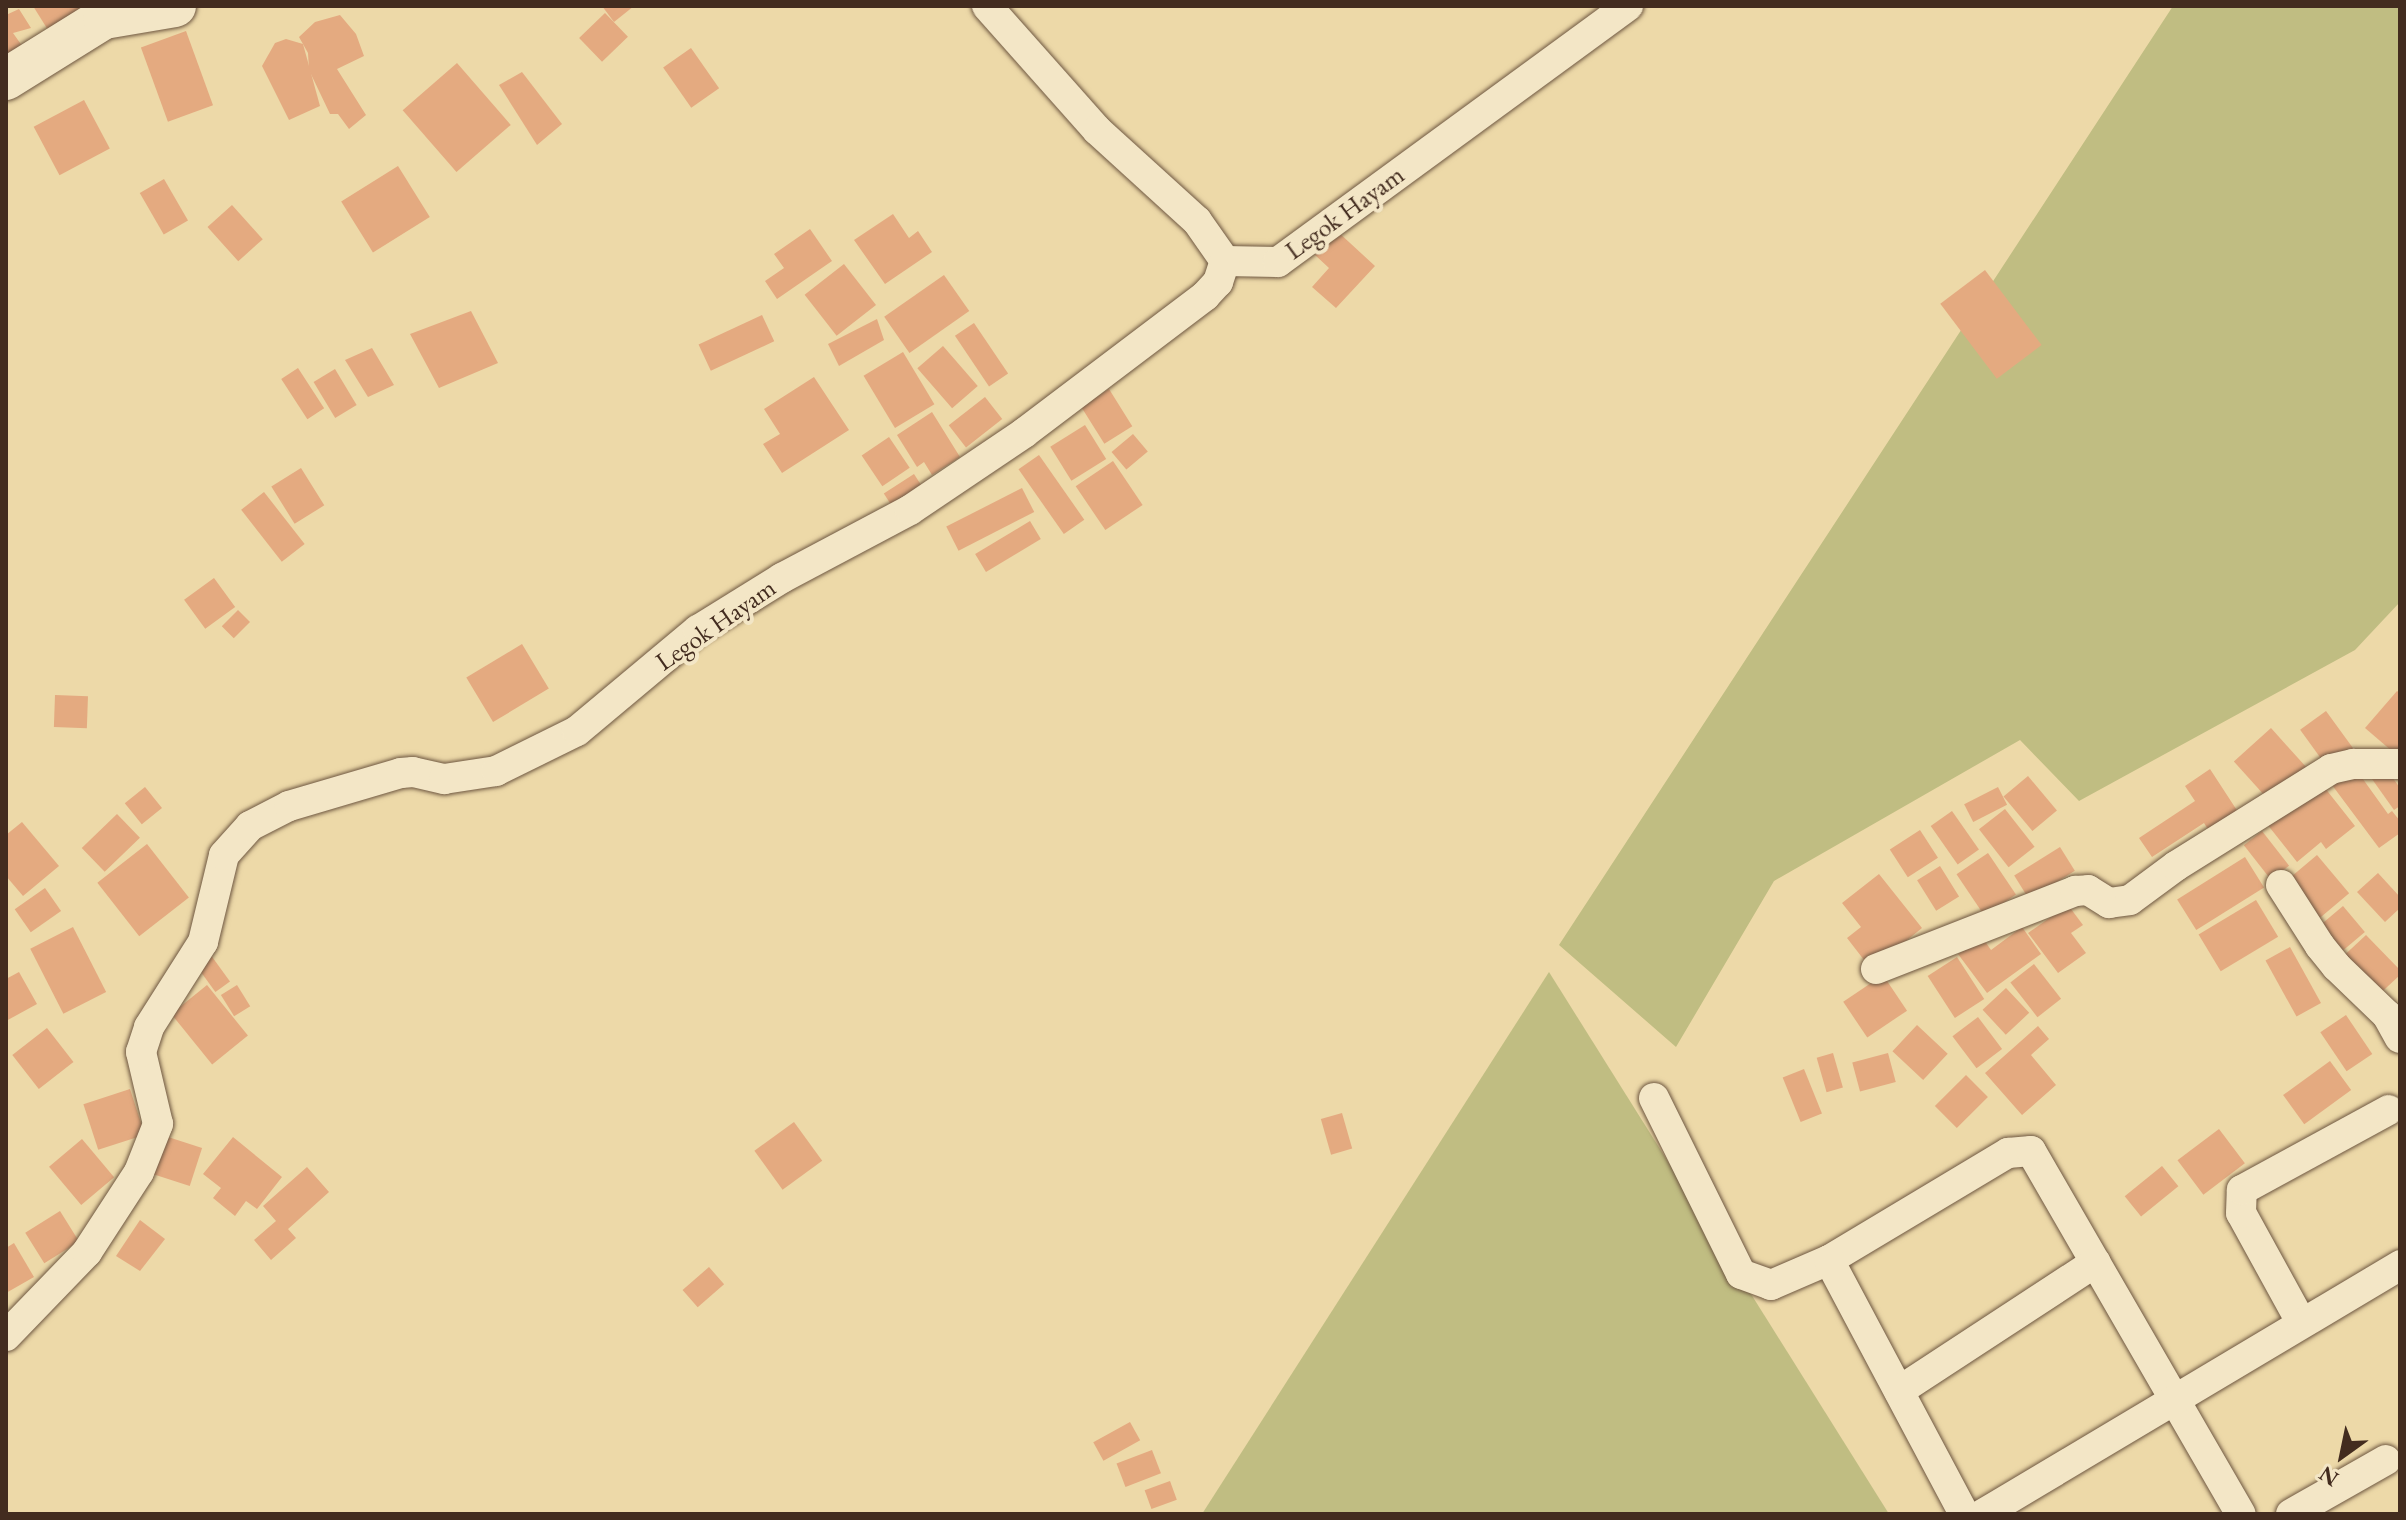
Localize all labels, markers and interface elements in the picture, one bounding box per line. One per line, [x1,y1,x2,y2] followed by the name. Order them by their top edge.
[1279,159,1411,267] street label: Legok Hayam
[650,572,782,678] street label: Legok Hayam
[2302,1416,2382,1496] north arrow
[2313,1460,2344,1494] text: N

